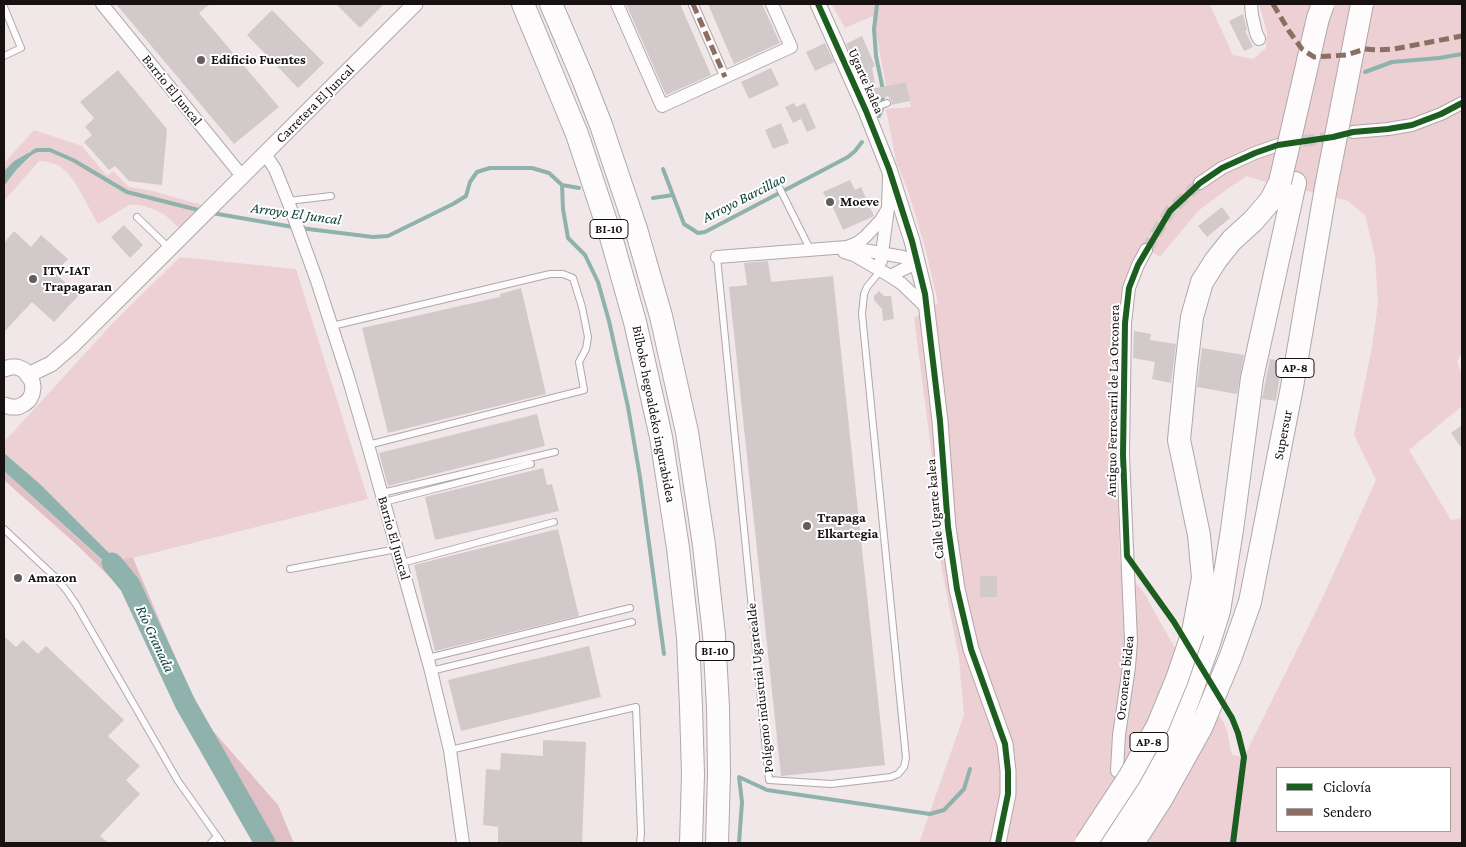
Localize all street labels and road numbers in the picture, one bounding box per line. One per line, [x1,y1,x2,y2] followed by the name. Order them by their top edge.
[844,46,888,116] street label: Ugarte kalea
[138,51,206,129] street label: Barrio El Juncal
[272,61,358,147] street label: Carretera El Juncal
[590,220,628,238] road number: BI-10
[1103,304,1123,498] street label: Antiguo Ferrocarril de La Orconera
[629,324,679,504] street label: Bilboko hegoaldeko ingurabidea
[1276,358,1314,378] road number: AP-8
[1270,409,1296,461] street label: Supersur
[922,458,948,560] street label: Calle Ugarte kalea
[374,494,414,582] street label: Barrio El Juncal
[743,602,777,774] street label: Polígono industrial Ugartealde
[1112,635,1138,721] street label: Orconera bidea
[696,641,734,660] road number: BI-10
[1130,732,1168,752] road number: AP-8

